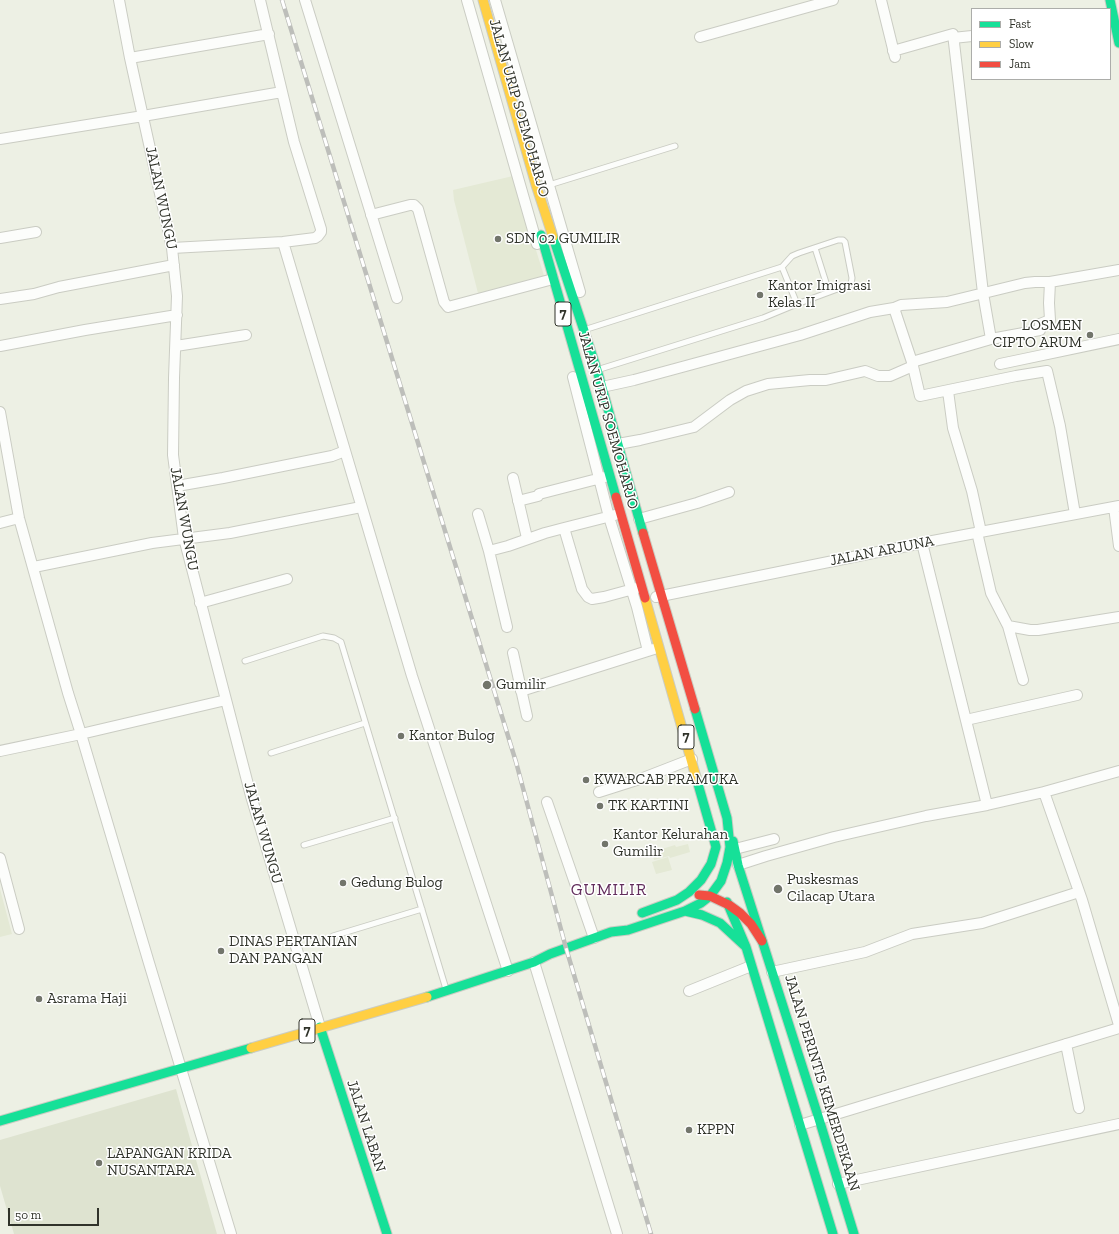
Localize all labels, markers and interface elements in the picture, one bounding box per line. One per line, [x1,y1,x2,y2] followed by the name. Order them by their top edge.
[971,8,1111,80] legend
[485,17,553,199] street label: JALAN URIP SOEMOHARJO
[1009,17,1031,31] text: Fast
[1009,37,1034,51] text: Slow
[1009,57,1030,71] text: Jam
[141,145,181,251] street label: JALAN WUNGU
[506,230,620,248] place label: SDN 02 GUMILIR
[493,234,503,244] marker: SDN 02 GUMILIR
[768,277,871,312] place label: Kantor Imigrasi Kelas II
[755,290,765,300] marker: Kantor Imigrasi Kelas II
[555,302,571,326] road number: 7
[993,317,1082,352] place label: LOSMEN CIPTO ARUM
[574,329,642,511] street label: JALAN URIP SOEMOHARJO
[1085,330,1095,340] marker: LOSMEN CIPTO ARUM
[166,466,202,572] street label: JALAN WUNGU
[829,532,935,570] street label: JALAN ARJUNA
[496,676,546,694] place label: Gumilir
[481,679,493,691] marker: Gumilir
[678,725,694,749] road number: 7
[409,727,495,745] place label: Kantor Bulog
[396,731,406,741] marker: Kantor Bulog
[594,771,738,789] place label: KWARCAB PRAMUKA
[581,775,591,785] marker: KWARCAB PRAMUKA
[240,780,286,886] street label: JALAN WUNGU
[608,797,689,815] place label: TK KARTINI
[595,801,605,811] marker: TK KARTINI
[613,826,728,861] place label: Kantor Kelurahan Gumilir
[600,839,610,849] marker: Kantor Kelurahan Gumilir
[787,871,875,906] place label: Puskesmas Cilacap Utara
[351,874,443,892] place label: Gedung Bulog
[338,878,348,888] marker: Gedung Bulog
[571,880,647,900] district label: GUMILIR
[772,883,784,895] marker: Puskesmas Cilacap Utara
[229,933,357,968] place label: DINAS PERTANIAN DAN PANGAN
[216,946,226,956] marker: DINAS PERTANIAN DAN PANGAN
[780,973,864,1193] street label: JALAN PERINTIS KEMERDEKAAN
[47,990,127,1008] place label: Asrama Haji
[34,994,44,1004] marker: Asrama Haji
[299,1019,315,1043] road number: 7
[343,1078,389,1174] street label: JALAN LABAN
[697,1121,735,1139] place label: KPPN
[684,1125,694,1135] marker: KPPN
[107,1145,231,1180] place label: LAPANGAN KRIDA NUSANTARA
[94,1158,104,1168] marker: LAPANGAN KRIDA NUSANTARA
[10,1200,101,1226] scale bar
[15,1208,41,1222] text: 50 m

